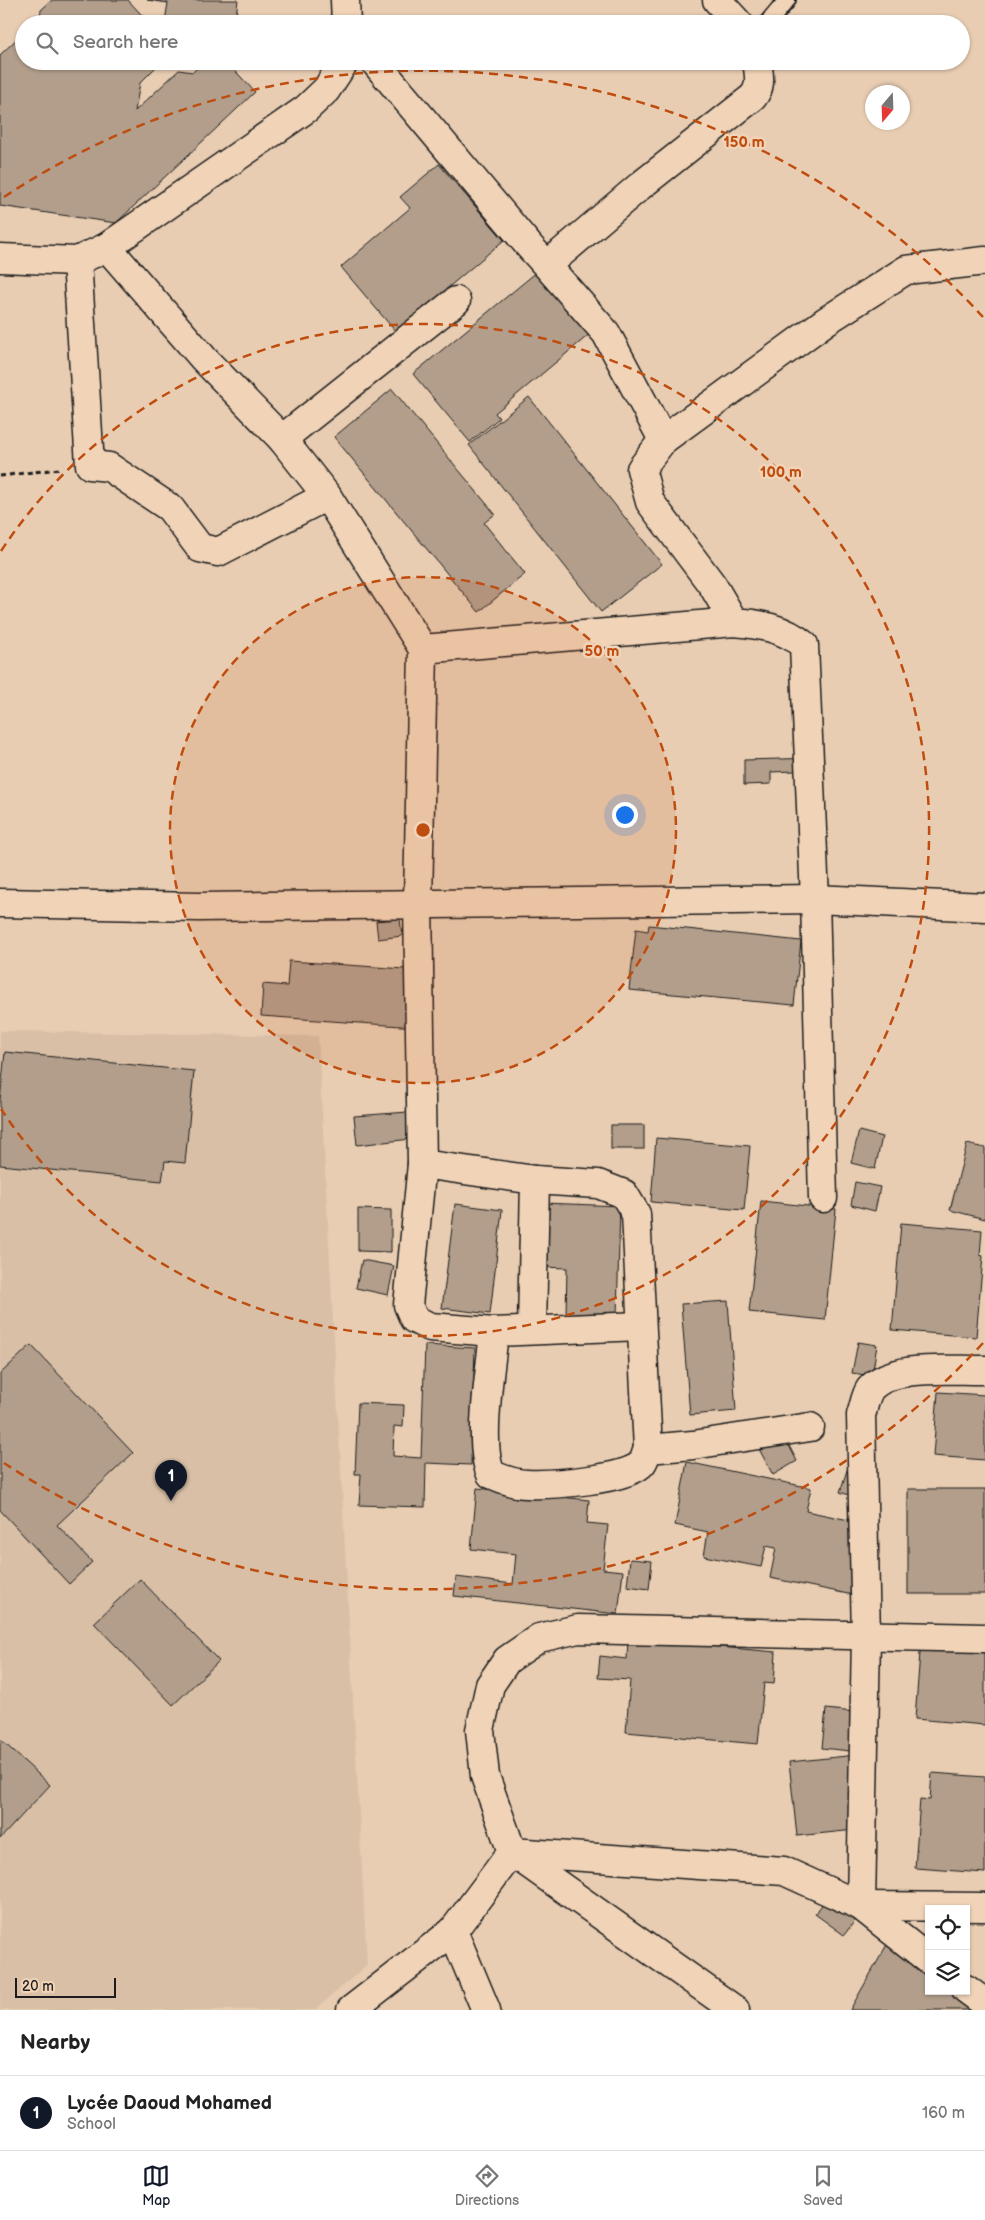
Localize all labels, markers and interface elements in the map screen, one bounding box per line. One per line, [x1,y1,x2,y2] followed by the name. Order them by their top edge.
[15,15,970,70] search box
[33,29,61,57] icon: search
[73,31,178,54] text: Search here
[865,85,910,130] north arrow
[723,133,765,152] text: 150 m
[760,463,802,482] text: 100 m
[585,642,620,661] text: 50 m
[612,802,638,828] your location
[414,821,432,839] centre of rings
[155,1460,187,1501] pin: 1
[925,1905,970,1995] map controls
[925,1905,970,1950] button: locate
[925,1950,970,1995] button: layers
[15,1975,116,1998] scale bar
[22,1978,54,1995] text: 20 m
[20,2030,90,2055] text: Nearby
[67,2092,272,2115] text: Lycée Daoud Mohamed
[33,2104,39,2123] text: 1
[922,2104,965,2123] text: 160 m
[67,2115,116,2134] text: School
[142,2162,170,2209] tab: Map
[455,2162,519,2209] tab: Directions
[803,2162,843,2209] tab: Saved

